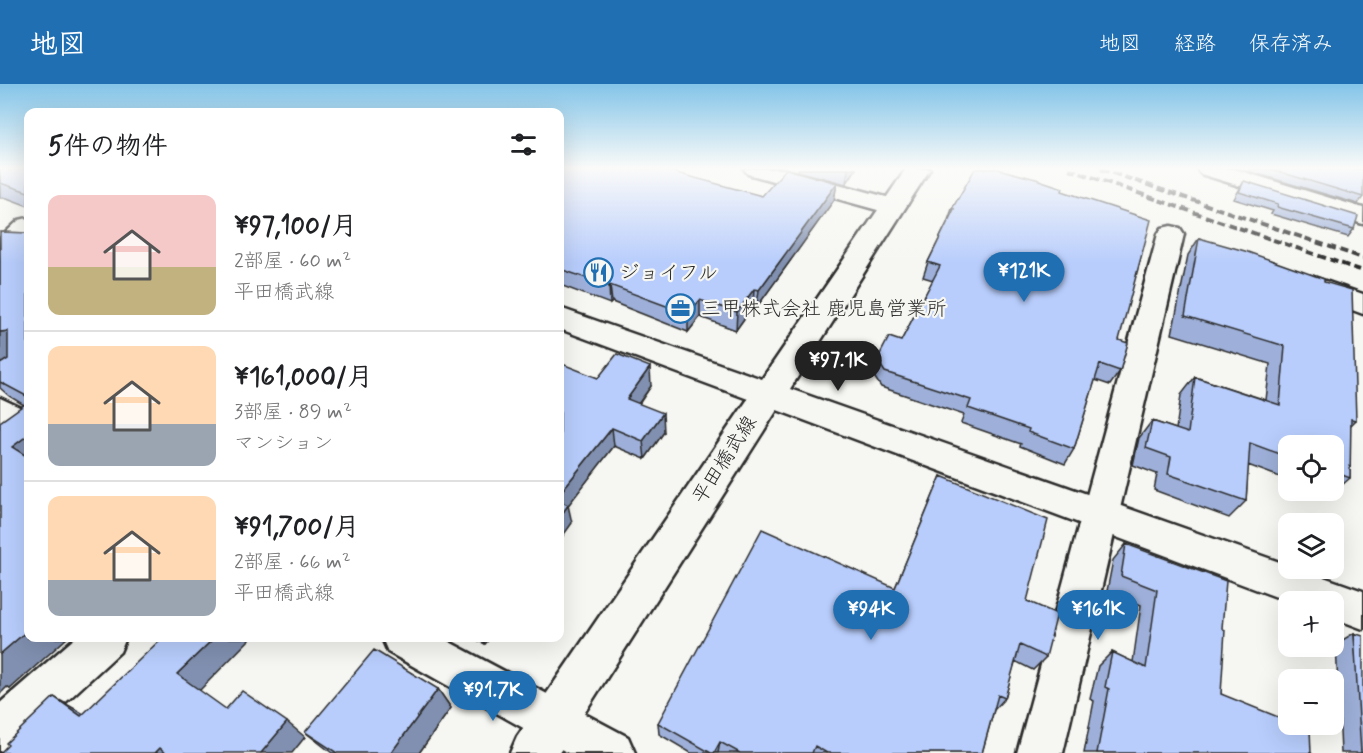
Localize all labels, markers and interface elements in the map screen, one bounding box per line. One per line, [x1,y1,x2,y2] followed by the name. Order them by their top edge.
[30,27,86,64] text: 地図
[1099,30,1141,58] text: 地図
[1174,30,1216,58] text: 経路
[1249,30,1333,58] text: 保存済み
[507,128,540,161] icon: filters
[48,130,168,164] text: 5件の物件
[234,210,357,244] text: ¥97,100/月
[96,219,168,291] icon: home
[234,248,351,275] text: 2部屋 · 60 m²
[982,252,1066,303] pin: ¥121K
[582,257,614,289] restaurant icon: ジョイフル
[998,258,1050,285] text: ¥121K
[619,260,718,287] place label: ジョイフル
[234,279,334,306] text: 平田橋武線
[664,293,696,325] office icon: 三甲株式会社 鹿児島営業所
[701,296,946,323] place label: 三甲株式会社 鹿児島営業所
[789,341,887,392] pin: ¥97.1K
[809,347,867,374] text: ¥97.1K
[234,361,373,395] text: ¥161,000/月
[96,370,168,442] icon: home
[234,399,352,426] text: 3部屋 · 89 m²
[686,411,764,509] street label: 平田橋武線
[234,430,333,457] text: マンション
[1278,435,1344,735] map controls
[1278,435,1344,501] button: locate
[234,511,360,545] text: ¥91,700/月
[1278,513,1344,579] button: layers
[96,520,168,592] icon: home
[234,549,351,576] text: 2部屋 · 66 m²
[234,580,334,607] text: 平田橋武線
[835,590,907,641] pin: ¥94K
[1056,590,1140,641] pin: ¥161K
[1278,591,1344,657] button: +
[847,596,895,623] text: ¥94K
[1071,596,1125,623] text: ¥161K
[1278,669,1344,735] button: −
[444,671,542,722] pin: ¥91.7K
[463,677,523,704] text: ¥91.7K

